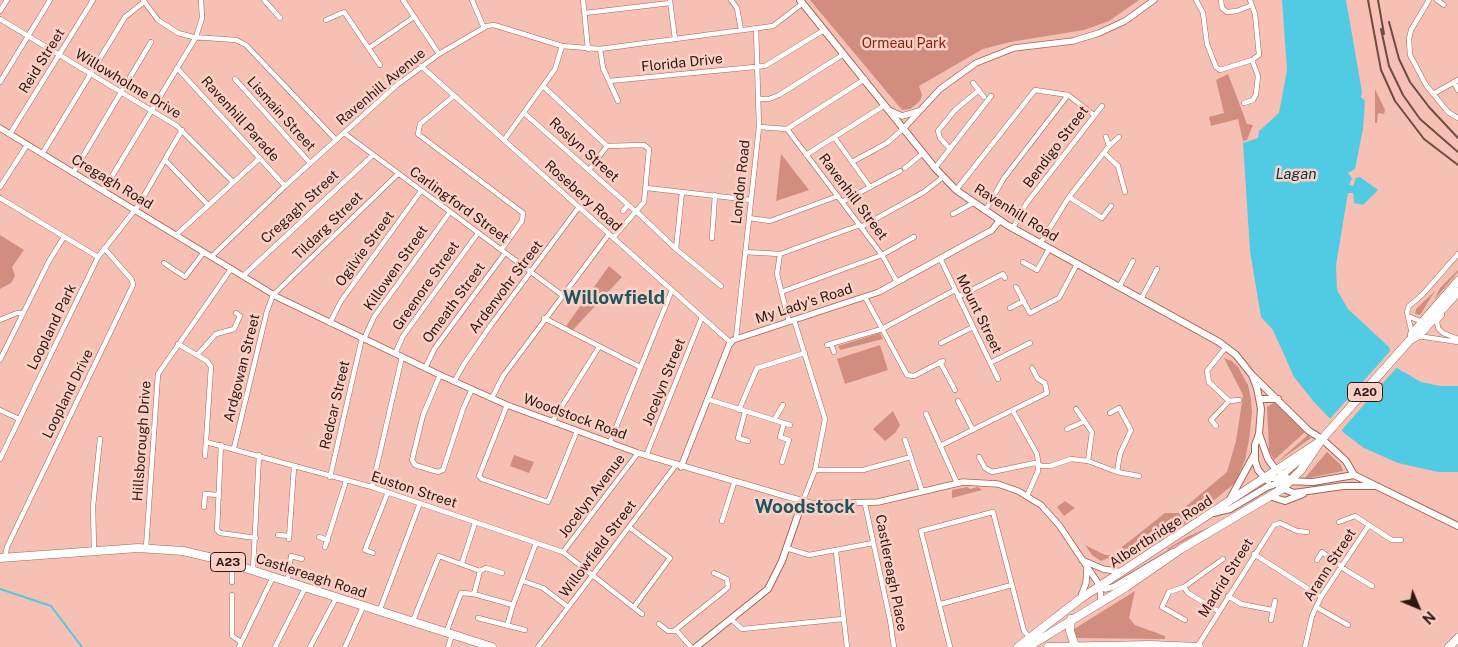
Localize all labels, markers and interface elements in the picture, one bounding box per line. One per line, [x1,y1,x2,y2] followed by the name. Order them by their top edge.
[15,25,69,97] street label: Reid Street
[862,36,946,52] park label: Ormeau Park
[333,45,429,129] street label: Ravenhill Avenue
[72,46,184,122] street label: Willowholme Drive
[640,50,724,76] street label: Florida Drive
[197,73,283,165] street label: Ravenhill Parade
[243,73,319,155] street label: Lismain Street
[1020,103,1092,191] street label: Bendigo Street
[546,114,622,186] street label: Roslyn Street
[728,139,754,225] street label: London Road
[815,150,891,244] street label: Ravenhill Street
[68,151,156,213] street label: Cregagh Road
[541,157,625,235] street label: Rosebery Road
[406,163,512,247] street label: Carlingford Street
[1275,165,1317,183] water label: Lagan
[258,167,342,247] street label: Cregagh Street
[971,180,1061,246] street label: Ravenhill Road
[290,189,366,263] street label: Tildarg Street
[332,208,398,290] street label: Ogilvie Street
[360,222,432,314] street label: Killowen Street
[466,237,546,337] street label: Ardenvohr Street
[389,238,463,334] street label: Greenore Street
[419,259,489,347] street label: Omeath Street
[953,272,1005,356] street label: Mount Street
[753,280,855,328] street label: My Lady's Road
[24,281,80,373] street label: Loopland Park
[563,287,665,309] district label: Willowfield
[220,312,264,424] street label: Ardgowan Street
[639,336,689,428] street label: Jocelyn Street
[39,347,97,441] street label: Loopland Drive
[317,359,353,451] street label: Redcar Street
[129,380,155,502] street label: Hillsborough Drive
[1348,382,1382,402] road number: A20
[521,390,629,444] street label: Woodstock Road
[555,451,629,541] street label: Jocelyn Avenue
[369,468,459,512] street label: Euston Street
[1106,492,1216,572] street label: Albertbridge Road
[755,496,855,518] district label: Woodstock
[556,497,640,601] street label: Willowfield Street
[871,513,911,633] street label: Castlereagh Place
[1300,525,1360,605] street label: Arann Street
[1195,535,1257,621] street label: Madrid Street
[253,550,369,602] street label: Castlereagh Road
[210,552,246,572] road number: A23
[1393,582,1443,632] north arrow
[1419,608,1438,627] text: N

